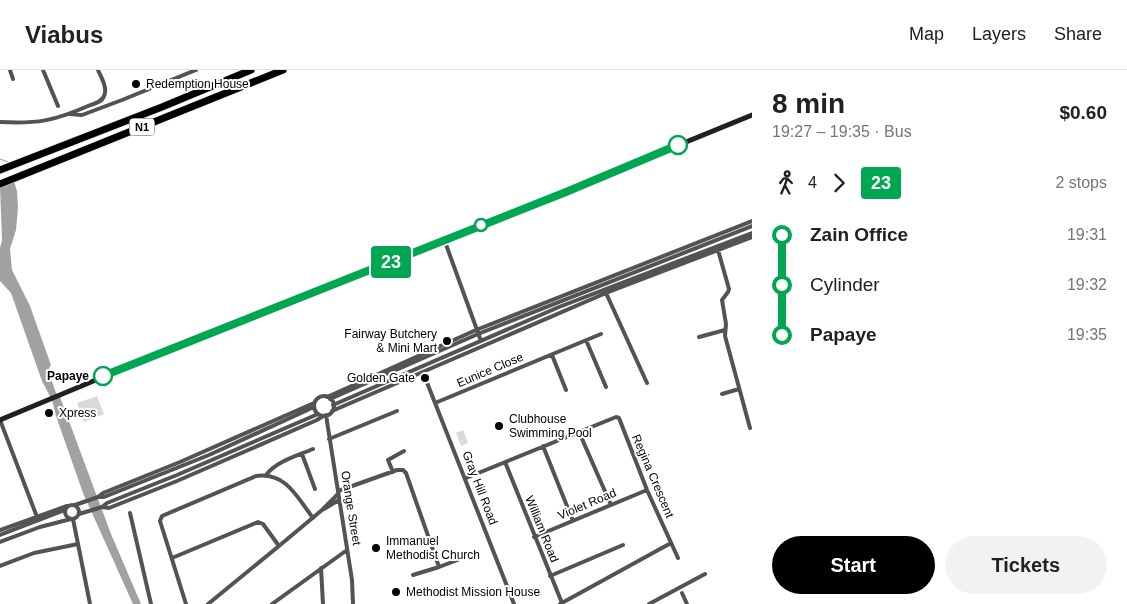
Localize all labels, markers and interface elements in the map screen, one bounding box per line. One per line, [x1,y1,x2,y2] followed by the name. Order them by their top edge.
[25,21,103,48] text: Viabus
[909,24,944,44] text: Map
[972,24,1026,44] text: Layers
[1054,24,1102,44] text: Share
[146,77,249,91] place label: Redemption House
[130,78,142,90] marker: Redemption House
[772,88,845,119] text: 8 min
[1059,102,1107,123] text: $0.60
[130,118,154,136] road number: N1
[772,123,912,140] text: 19:27 – 19:35 · Bus
[668,135,688,155] unlabelled marker
[772,169,800,197] icon: walk
[825,169,853,197] icon: forward
[871,173,891,193] text: 23
[808,174,817,191] text: 4
[1055,174,1107,191] text: 2 stops
[474,218,488,232] unlabelled marker
[810,224,908,245] text: Zain Office
[1067,226,1107,243] text: 19:31
[368,246,414,278] line badge: 23
[381,252,401,272] text: 23
[810,274,880,295] text: Cylinder
[1067,276,1107,293] text: 19:32
[810,324,877,345] text: Papaye
[1067,326,1107,343] text: 19:35
[344,327,438,355] place label: Fairway Butchery & Mini Mart
[441,335,453,347] marker: Fairway Butchery & Mini Mart
[455,350,526,390] street label: Eunice Close
[93,366,113,386] marker: Papaye
[47,369,89,383] place label: Papaye
[347,371,415,385] place label: Golden Gate
[419,372,431,384] marker: Golden Gate
[59,406,96,420] place label: Xpress
[43,407,55,419] marker: Xpress
[509,412,592,440] place label: Clubhouse Swimming Pool
[493,420,505,432] marker: Clubhouse Swimming Pool
[629,432,677,520] street label: Regina Crescent
[459,449,501,527] street label: Gray Hill Road
[338,470,364,547] street label: Orange Street
[556,485,618,523] street label: Violet Road
[522,494,562,564] street label: William Road
[386,534,480,562] place label: Immanuel Methodist Church
[772,536,935,594] button: Start
[945,536,1107,594] button: Tickets
[370,542,382,554] marker: Immanuel Methodist Church
[406,585,540,599] place label: Methodist Mission House
[390,586,402,598] marker: Methodist Mission House

